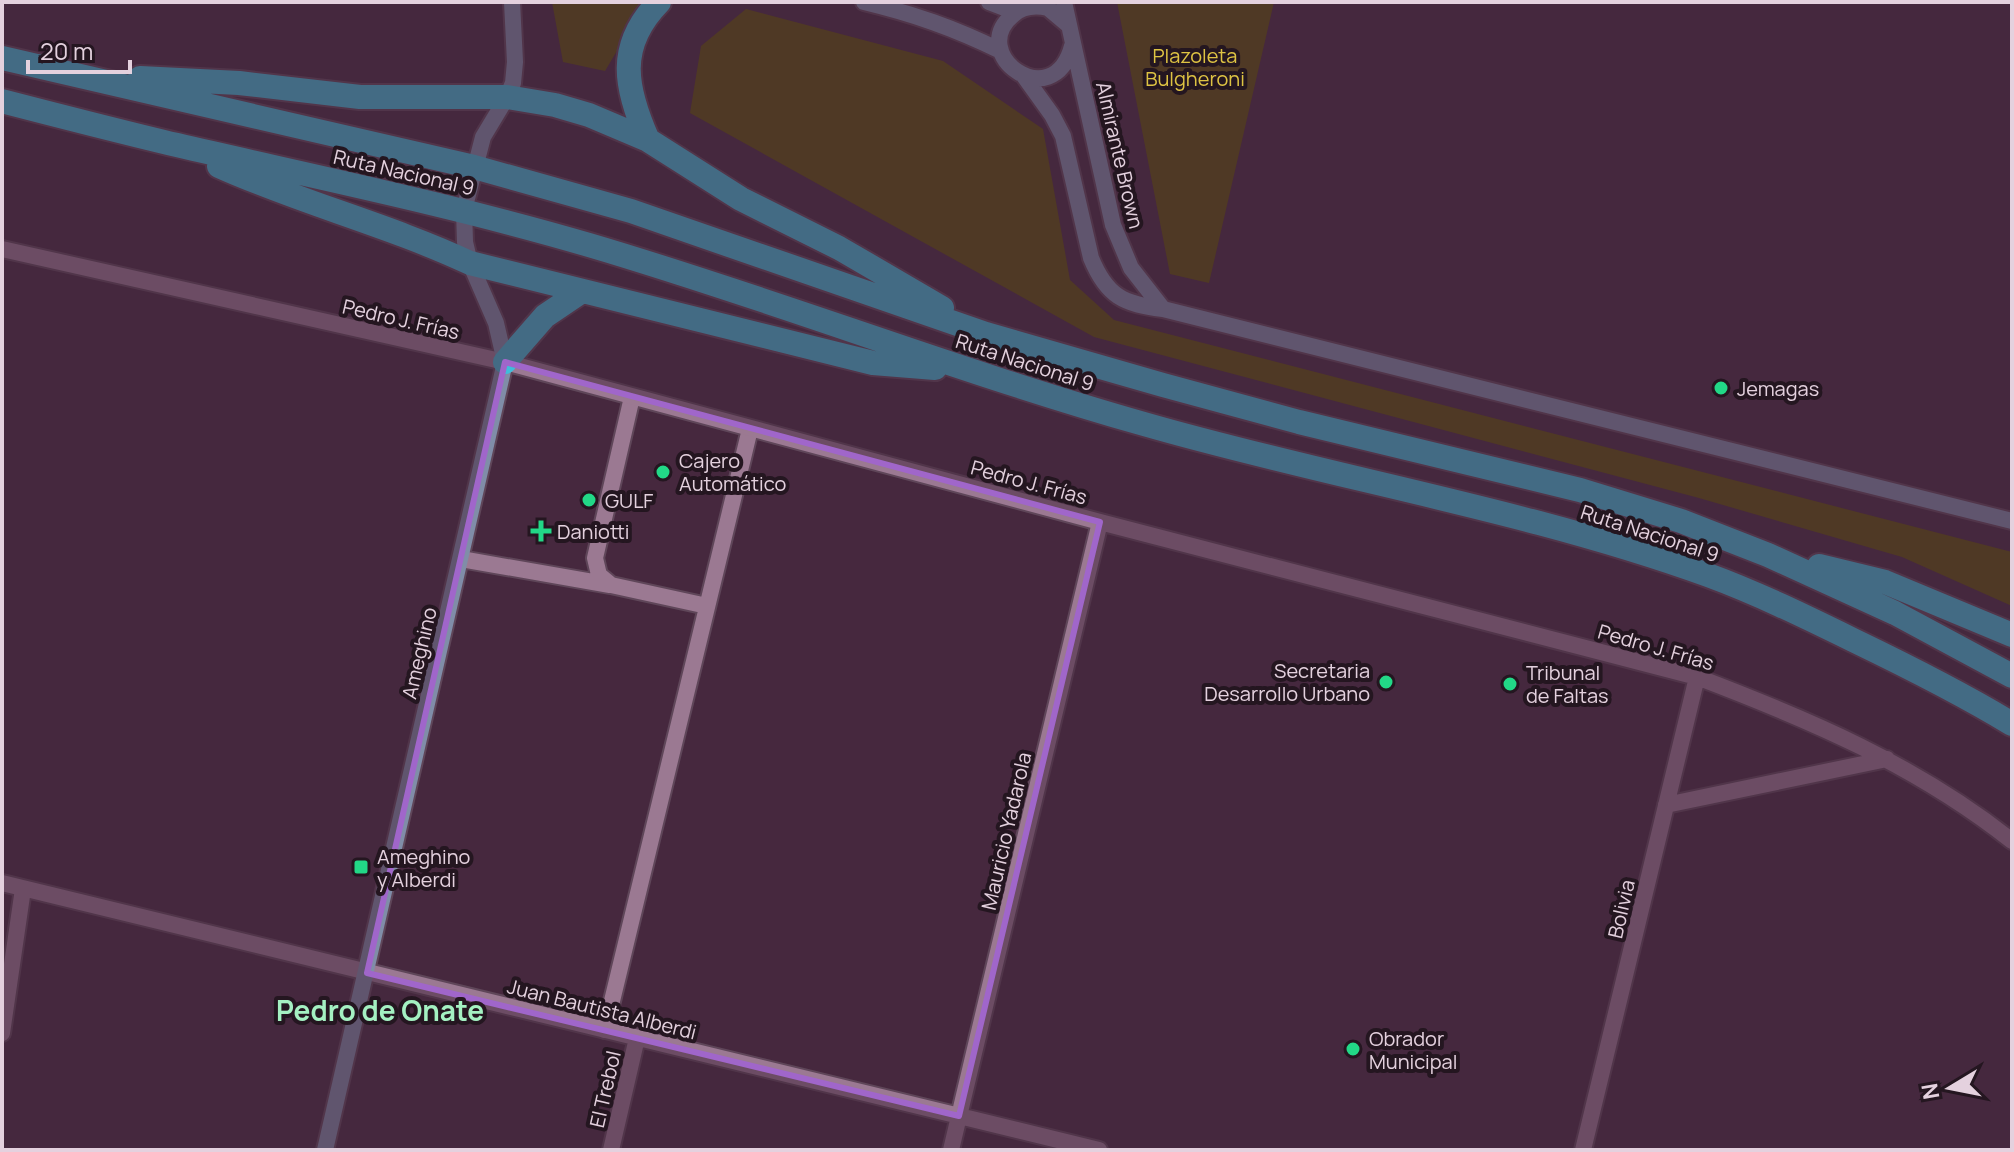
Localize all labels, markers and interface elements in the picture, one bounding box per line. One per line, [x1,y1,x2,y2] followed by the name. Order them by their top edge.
[28,24,130,74] scale bar
[40,34,93,67] text: 20 m
[1145,42,1245,92] park label: Plazoleta Bulgheroni
[1090,79,1150,231] street label: Almirante Brown
[331,143,477,201] street label: Ruta Nacional 9
[340,292,462,346] street label: Pedro J. Frías
[952,327,1098,397] street label: Ruta Nacional 9
[1737,375,1819,402] place label: Jemagas
[1712,379,1730,397] marker: Jemagas
[679,447,787,497] place label: Cajero Automático
[968,454,1090,510] street label: Pedro J. Frías
[654,463,672,481] marker: Cajero Automático
[605,487,653,514] place label: GULF
[580,491,598,509] marker: GULF
[1577,498,1723,568] street label: Ruta Nacional 9
[557,518,629,545] place label: Daniotti
[532,522,550,540] marker: Daniotti
[395,604,443,701] street label: Ameghino
[1595,618,1717,676] street label: Pedro J. Frías
[1204,657,1370,707] place label: Secretaria Desarrollo Urbano
[1526,659,1609,709] place label: Tribunal de Faltas
[1377,673,1395,691] marker: Secretaria Desarrollo Urbano
[1501,675,1519,693] marker: Tribunal de Faltas
[975,749,1037,913] street label: Mauricio Yadarola
[377,843,470,893] place label: Ameghino y Alberdi
[352,858,370,876] marker: Ameghino y Alberdi
[1601,877,1641,941] street label: Bolivia
[505,972,699,1046] street label: Juan Bautista Alberdi
[276,991,484,1029] district label: Pedro de Onate
[1369,1025,1457,1075] place label: Obrador Municipal
[1344,1040,1362,1058] marker: Obrador Municipal
[583,1048,627,1130] street label: El Trebol
[1910,1048,1990,1128] north arrow
[1914,1081,1946,1102] text: N

